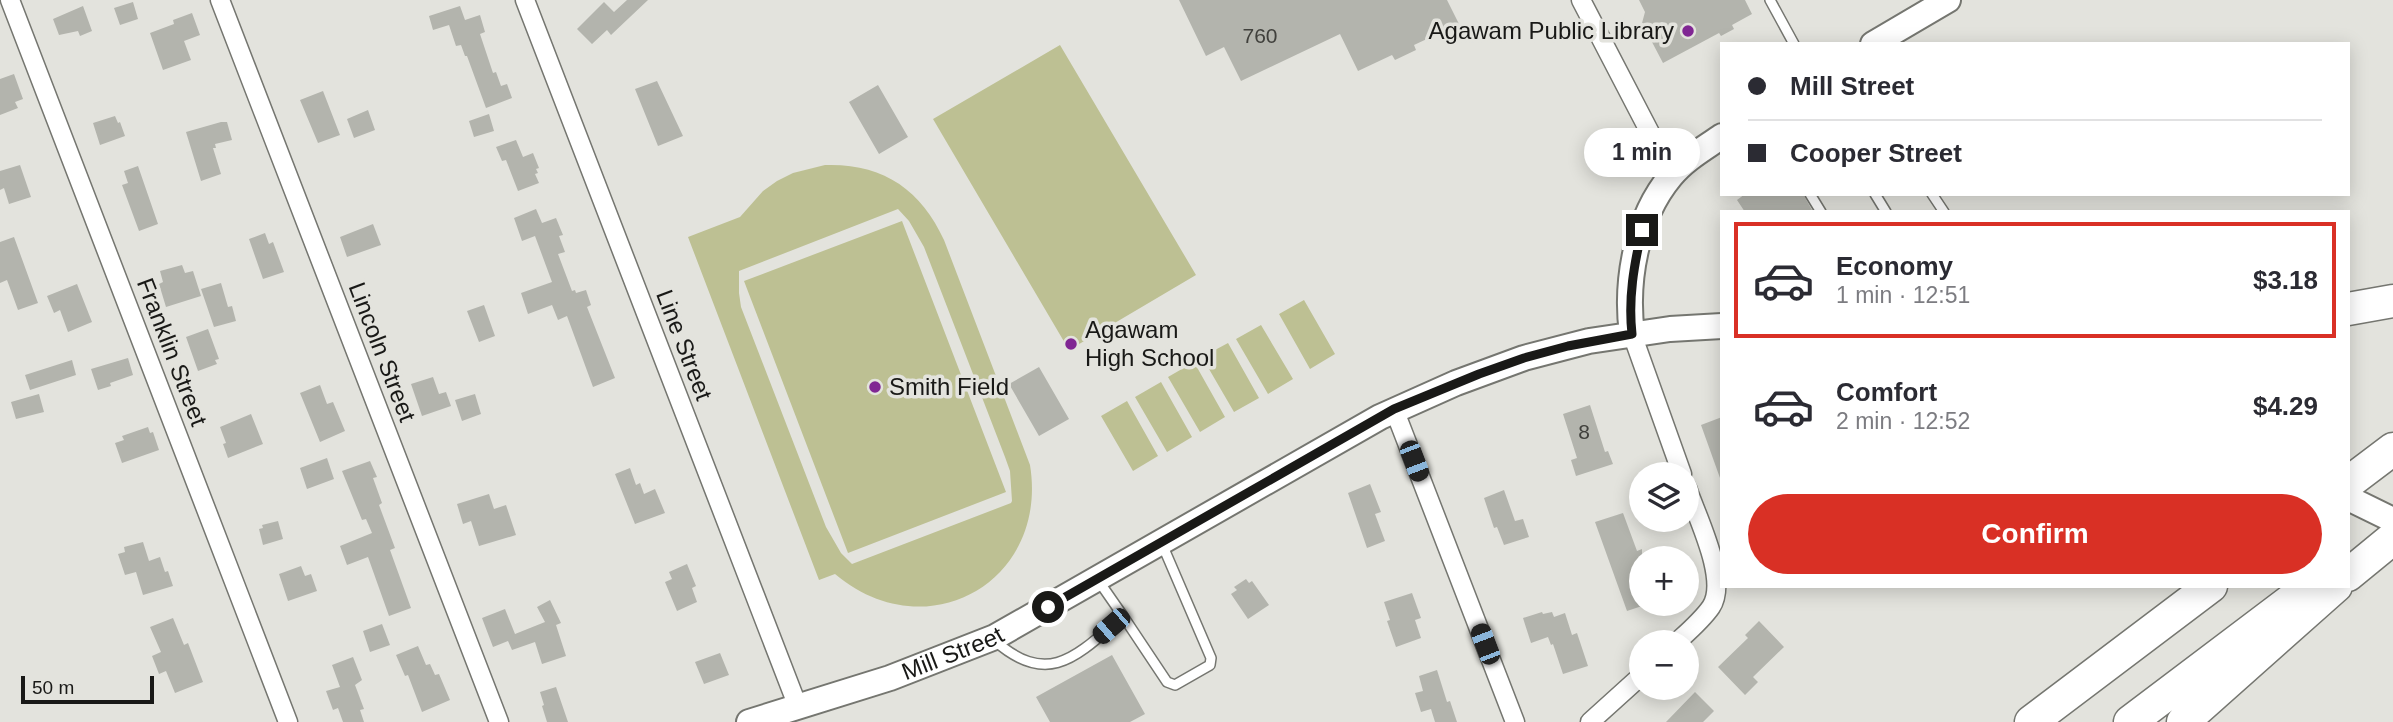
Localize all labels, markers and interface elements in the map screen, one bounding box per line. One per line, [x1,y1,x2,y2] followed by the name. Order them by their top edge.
[1429,17,1674,44] place label: Agawam Public Library
[1680,23,1696,39] marker: Agawam Public Library
[1242,24,1278,47] house number: 760
[1790,71,1914,101] text: Mill Street
[1584,128,1700,177] callout: 1 min
[1790,138,1962,168] text: Cooper Street
[1612,139,1672,165] text: 1 min
[1626,214,1658,246] route end
[1752,249,1815,312] icon: car
[1836,251,1953,281] text: Economy
[2253,265,2318,295] text: $3.18
[132,274,213,430] street label: Franklin Street
[344,278,421,425] street label: Lincoln Street
[1836,282,1970,308] text: 1 min · 12:51
[651,286,718,404] street label: Line Street
[1085,316,1214,371] place label: Agawam High School
[1063,336,1079,352] marker: Agawam High School
[889,373,1009,400] place label: Smith Field
[1752,375,1815,438] icon: car
[1836,377,1937,407] text: Comfort
[867,379,883,395] marker: Smith Field
[2253,391,2318,421] text: $4.29
[1836,408,1970,434] text: 2 min · 12:52
[1578,420,1590,443] house number: 8
[1397,438,1432,484] car
[1629,462,1699,700] map controls
[1629,462,1699,532] button: layers
[1748,494,2322,574] button: Confirm
[1629,546,1699,616] button: +
[1032,591,1064,623] route start
[1089,604,1134,648] car
[898,621,1009,685] street label: Mill Street
[1468,621,1503,667] car
[1629,630,1699,700] button: −
[21,673,154,705] scale bar
[32,677,74,698] text: 50 m

